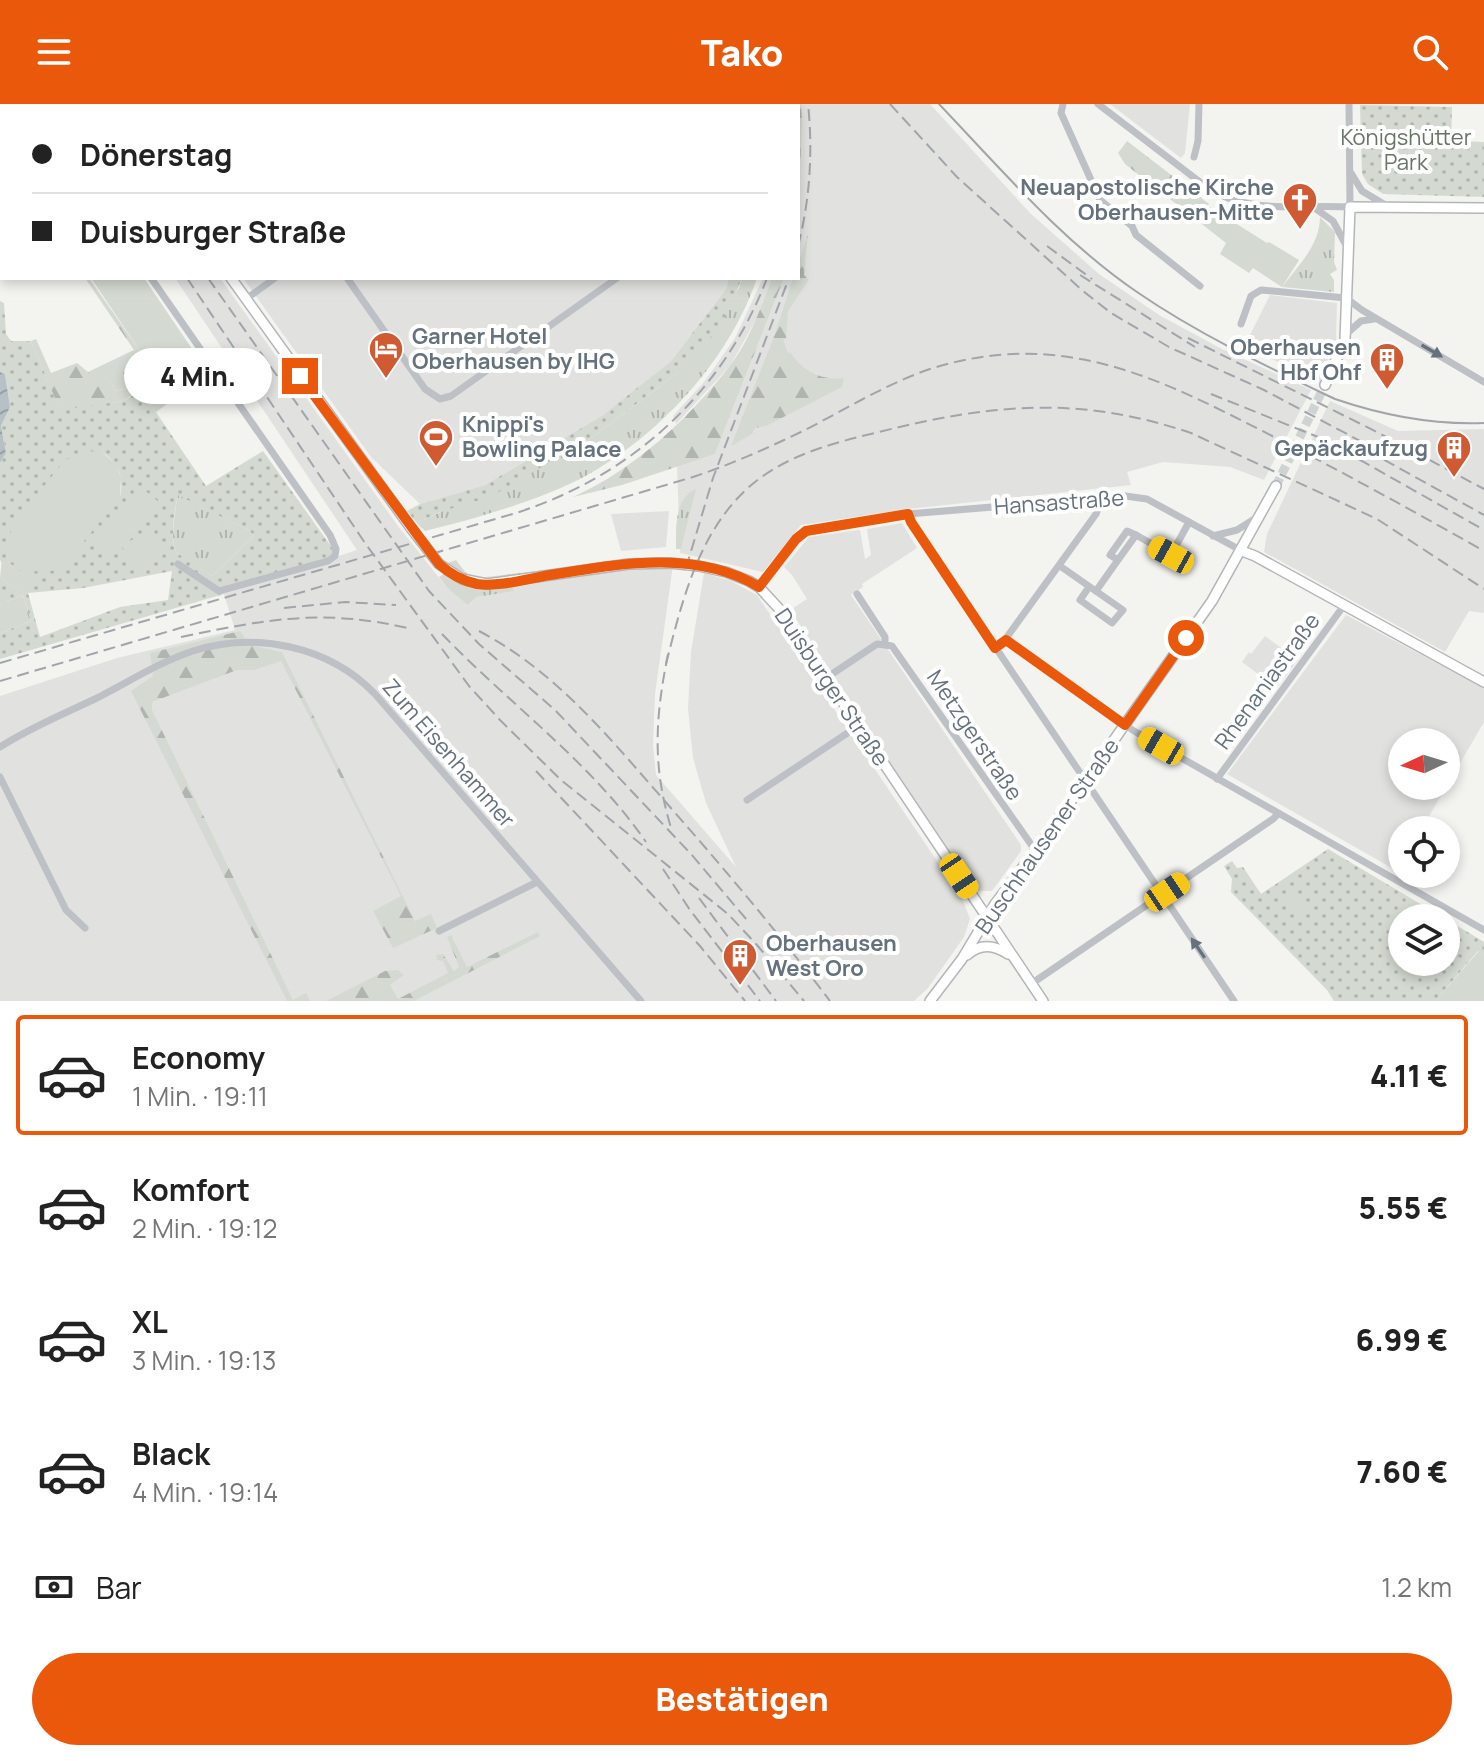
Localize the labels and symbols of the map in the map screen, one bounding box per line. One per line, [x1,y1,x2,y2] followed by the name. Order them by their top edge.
[1340,122,1472,177] park label: Königshütter Park
[1020,172,1274,227] place label: Neuapostolische Kirche Oberhausen-Mitte
[1281,181,1319,231] church icon: Neuapostolische Kirche Oberhausen-Mitte
[412,321,615,376] place label: Garner Hotel Oberhausen by IHG
[367,330,405,380] hotel icon: Garner Hotel Oberhausen by IHG
[1230,332,1362,387] place label: Oberhausen Hbf Ohf
[1368,341,1406,391] building icon: Oberhausen Hbf Ohf
[1421,344,1443,358] one-way arrow
[124,348,272,404] callout: 4 Min.
[282,358,318,394] route end
[462,409,622,464] place label: Knippi's Bowling Palace
[417,418,455,468] sports icon: Knippi's Bowling Palace
[1435,429,1473,479] building icon: Gepäckaufzug
[1274,433,1428,463] place label: Gepäckaufzug
[993,482,1125,522] street label: Hansastraße
[1144,533,1198,577] car
[768,602,896,772] street label: Duisburger Straße
[1207,607,1327,755] street label: Rhenaniastraße
[1168,620,1204,656] route start
[920,664,1030,806] street label: Metzgerstraße
[376,672,522,834] street label: Zum Eisenhammer
[1134,724,1188,768] car
[1388,728,1460,800] north arrow
[968,732,1126,940] street label: Buschhausener Straße
[936,849,982,903] car
[1140,869,1194,915] car
[766,928,897,983] place label: Oberhausen West Oro
[721,937,759,987] building icon: Oberhausen West Oro
[1191,937,1206,959] one-way arrow

